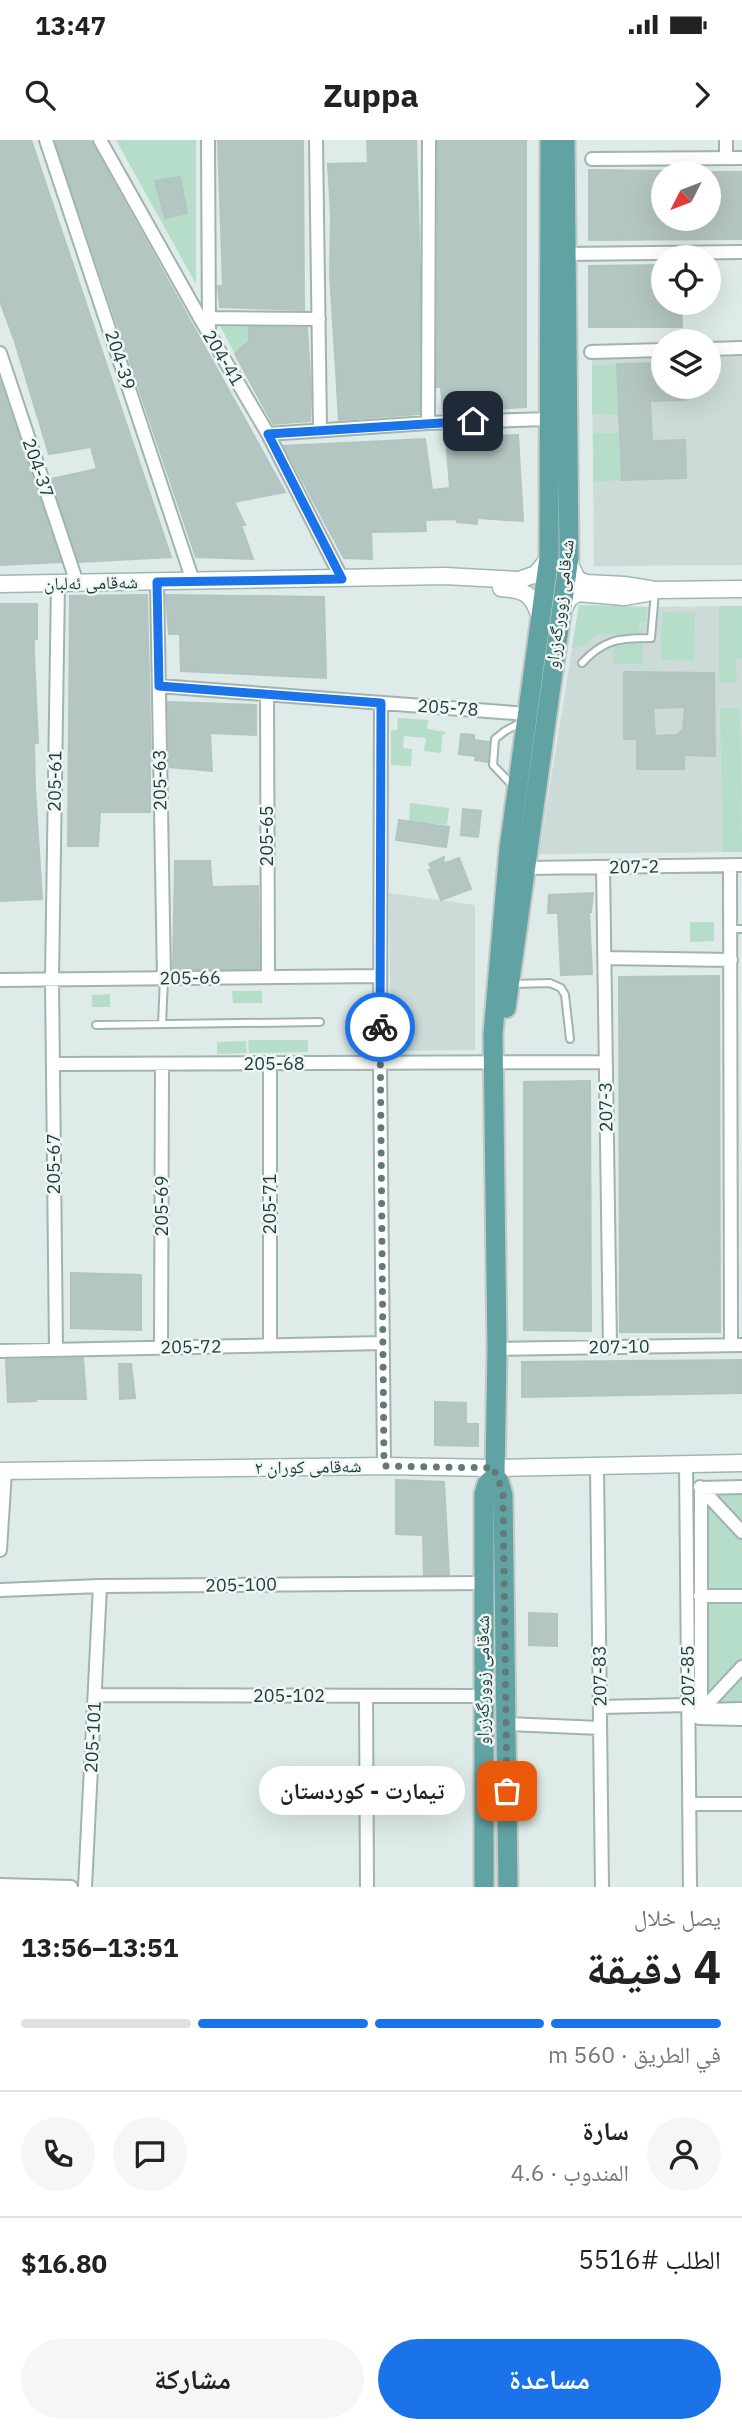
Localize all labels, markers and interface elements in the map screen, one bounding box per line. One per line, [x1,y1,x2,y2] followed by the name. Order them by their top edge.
[35,8,106,42] text: 13:47
[323,74,419,116] text: Zuppa
[21,76,59,114] icon: search
[683,76,721,114] icon: forward
[651,161,721,231] north arrow
[651,161,721,399] map controls
[651,245,721,315] button: locate
[198,326,249,390] street label: 204-41
[100,327,141,392] street label: 204-39
[651,329,721,399] button: layers
[443,391,503,451] pin
[454,402,492,440] icon: home
[18,435,59,501] street label: 204-37
[540,538,579,670] street label: شەقامی زوورگەزراو
[44,570,138,595] street label: شەقامی ئەلبان
[417,694,479,721] street label: 205-78
[147,749,172,811] street label: 205-63
[42,750,67,812] street label: 205-61
[255,805,278,867] street label: 205-65
[609,855,659,878] street label: 207-2
[159,965,221,990] street label: 205-66
[345,992,415,1062] courier
[361,1008,399,1046] icon: bike
[243,1052,305,1075] street label: 205-68
[594,1082,617,1132] street label: 207-3
[42,1133,65,1195] street label: 205-67
[258,1173,281,1235] street label: 205-71
[150,1175,173,1237] street label: 205-69
[160,1334,222,1359] street label: 205-72
[588,1334,650,1359] street label: 207-10
[254,1454,362,1479] street label: شەقامی کوران ٢
[205,1572,277,1597] street label: 205-100
[471,1615,494,1745] street label: شەقامی زوورگەزراو
[587,1645,612,1707] street label: 207-83
[675,1645,700,1707] street label: 207-85
[253,1684,325,1707] street label: 205-102
[79,1700,106,1774] street label: 205-101
[477,1761,537,1821] pin
[258,1766,465,1816] callout: تیمارت - کوردستان
[488,1772,526,1810] icon: bag
[280,1775,444,1805] text: تیمارت - کوردستان
[634,1902,721,1932] text: يصل خلال
[21,1930,178,1964] text: 13:51–13:56
[586,1937,721,1997] text: 4 دقيقة
[548,2039,721,2069] text: في الطريق · 560 m
[582,2113,629,2147] text: سارة
[21,2117,95,2191] button: phone
[113,2117,187,2191] button: chat
[647,2117,721,2191] button: person
[511,2157,629,2187] text: المندوب · 4.6
[578,2242,721,2276] text: الطلب #5516
[21,2246,107,2280] text: $16.80
[21,2339,364,2419] button: مشاركة
[378,2339,721,2419] button: مساعدة

